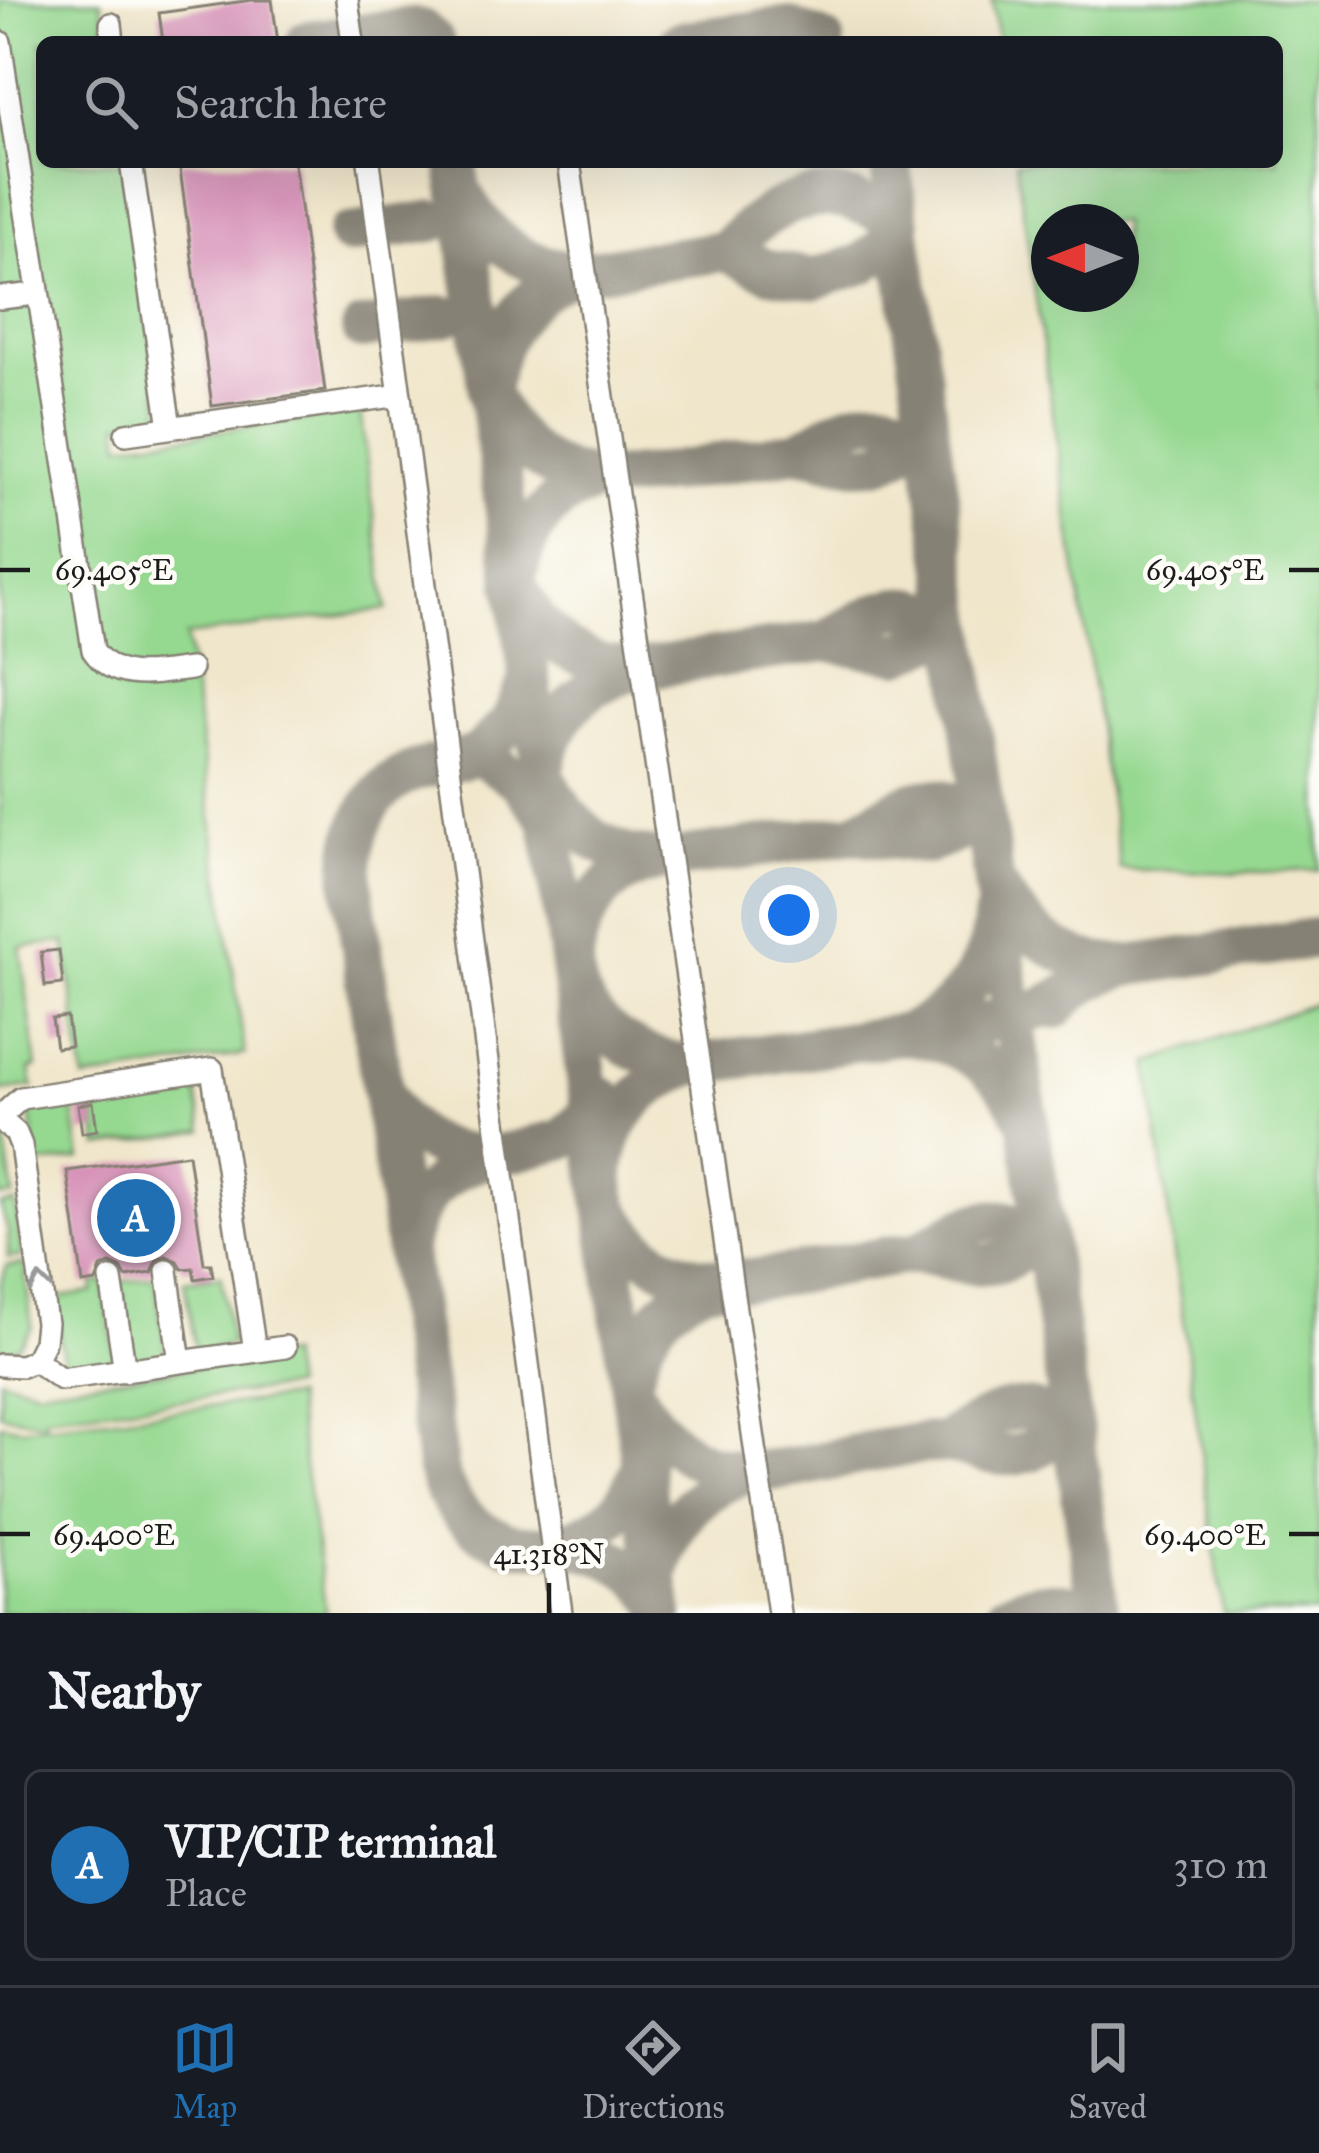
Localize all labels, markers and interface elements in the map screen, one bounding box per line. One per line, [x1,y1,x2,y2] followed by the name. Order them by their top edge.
[36,36,1283,168] search box
[78,69,144,135] icon: search
[174,75,387,130] text: Search here
[1031,204,1139,312] north arrow
[55,552,173,589] text: 69.405°E
[1146,552,1264,589] text: 69.405°E
[759,885,819,945] your location
[97,1173,175,1263] pin: A
[28,1273,54,1292] one-way arrow
[53,1517,175,1554] text: 69.400°E
[1144,1517,1266,1554] text: 69.400°E
[494,1536,604,1572] text: 41.318°N
[48,1660,200,1722] text: Nearby
[165,1814,496,1869] text: VIP/CIP terminal
[77,1841,103,1889] text: A
[1173,1841,1268,1889] text: 310 m
[165,1869,247,1917] text: Place
[172,2015,238,2127] tab: Map
[582,2015,724,2127] tab: Directions
[1069,2015,1147,2127] tab: Saved

